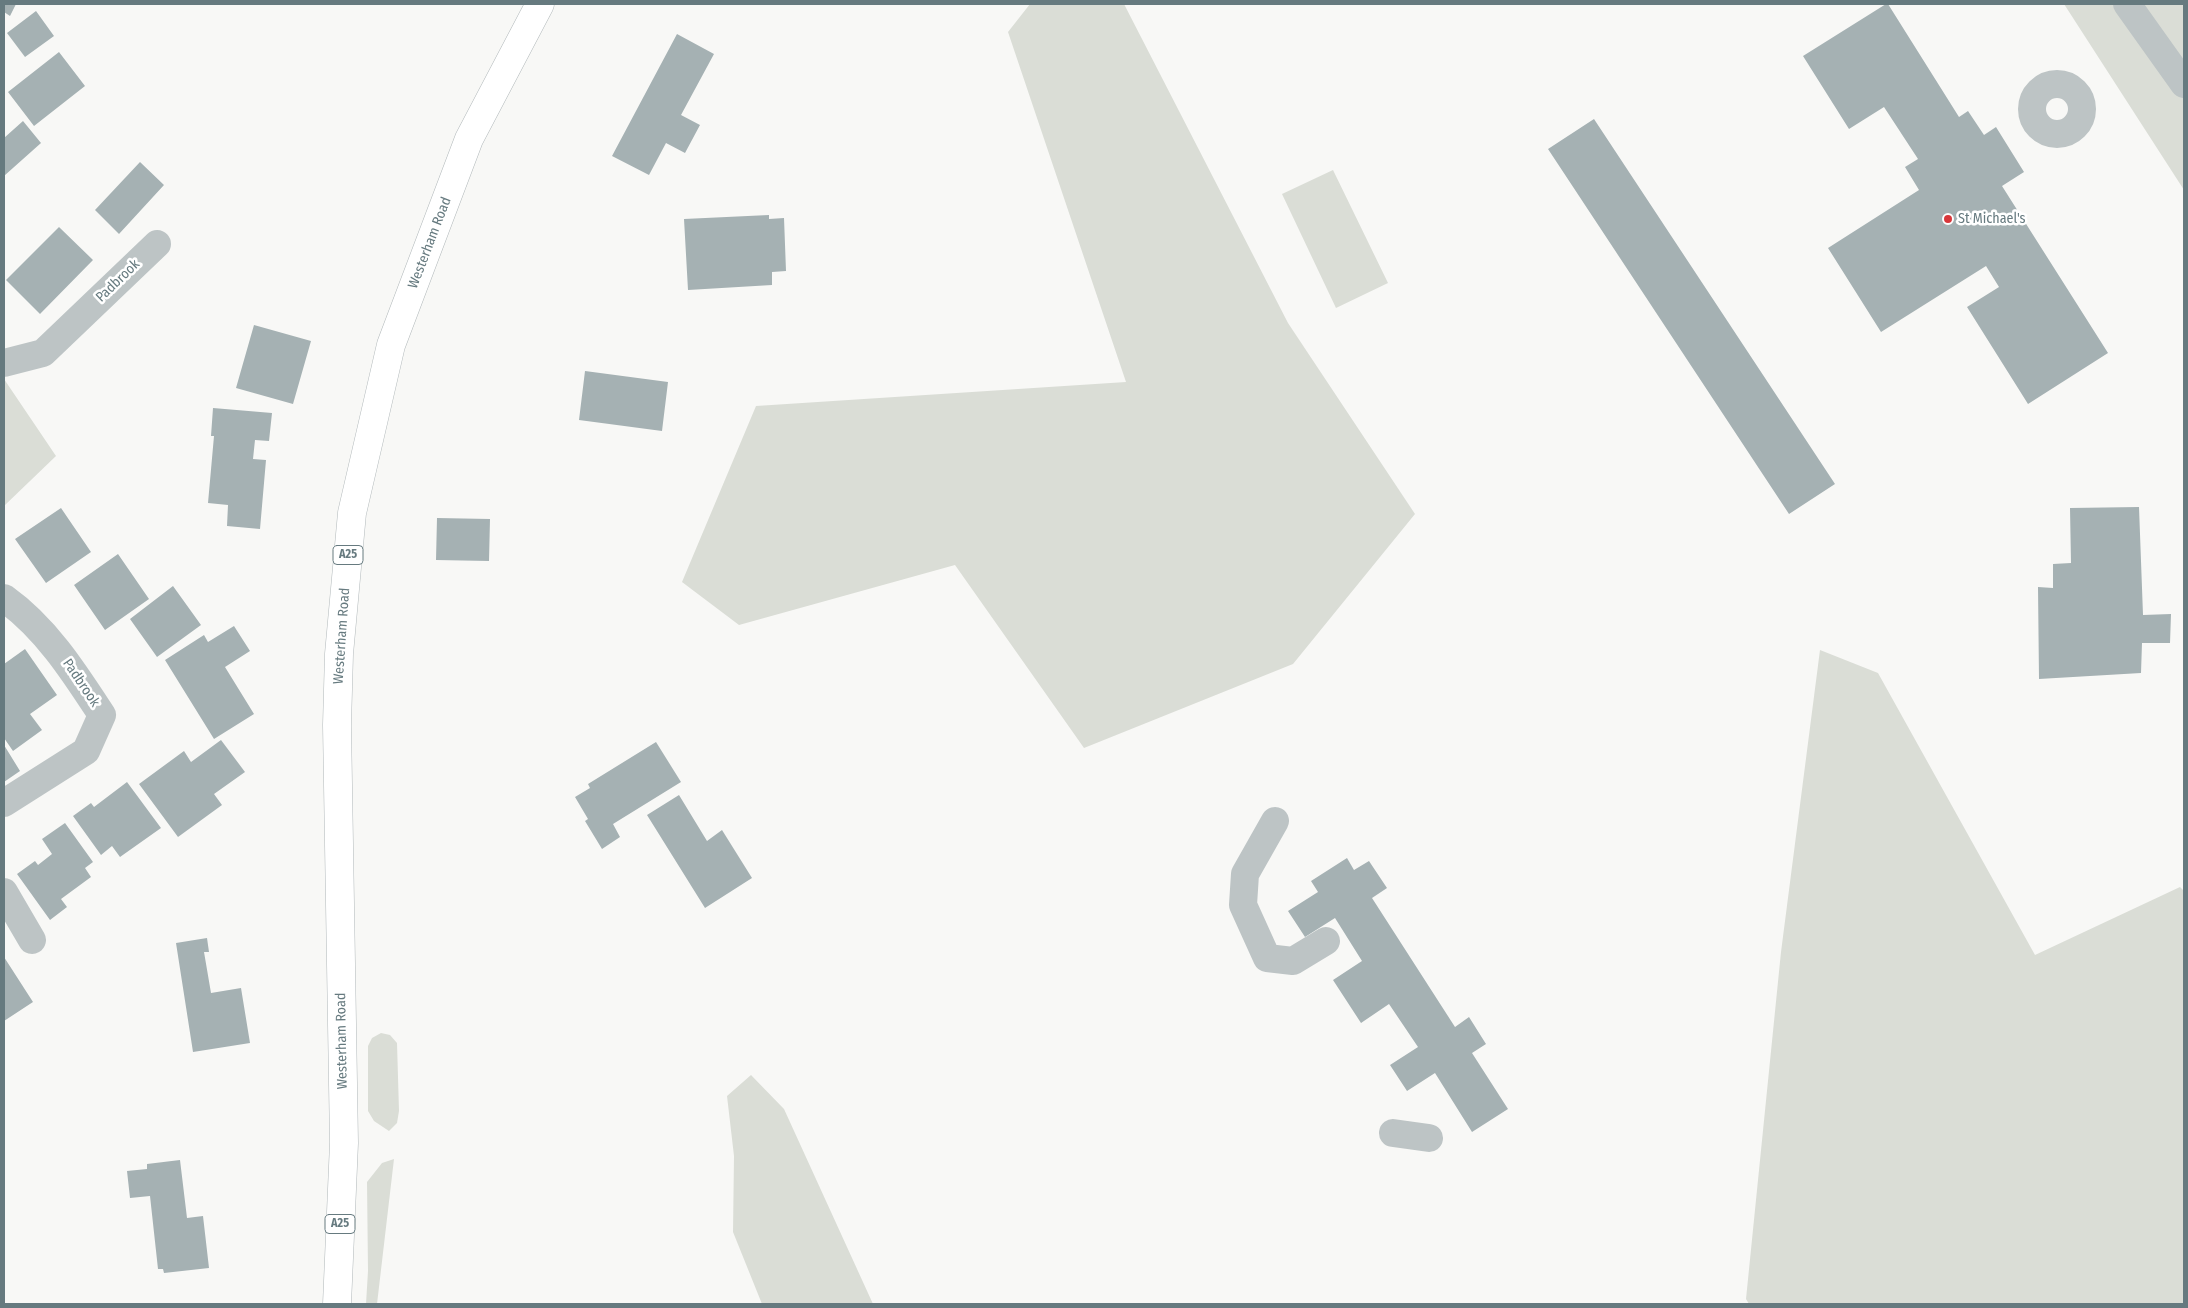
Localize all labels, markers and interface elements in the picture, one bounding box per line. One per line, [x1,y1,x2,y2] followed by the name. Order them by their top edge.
[405,195,455,291] street label: Westerham Road
[1958,211,2026,227] place label: St Michael's
[1942,213,1954,225] marker: St Michael's
[93,256,143,306] street label: Padbrook
[333,546,363,564] road number: A25
[330,587,354,685] street label: Westerham Road
[59,656,103,710] street label: Padbrook
[333,992,351,1090] street label: Westerham Road
[325,1214,355,1234] road number: A25

